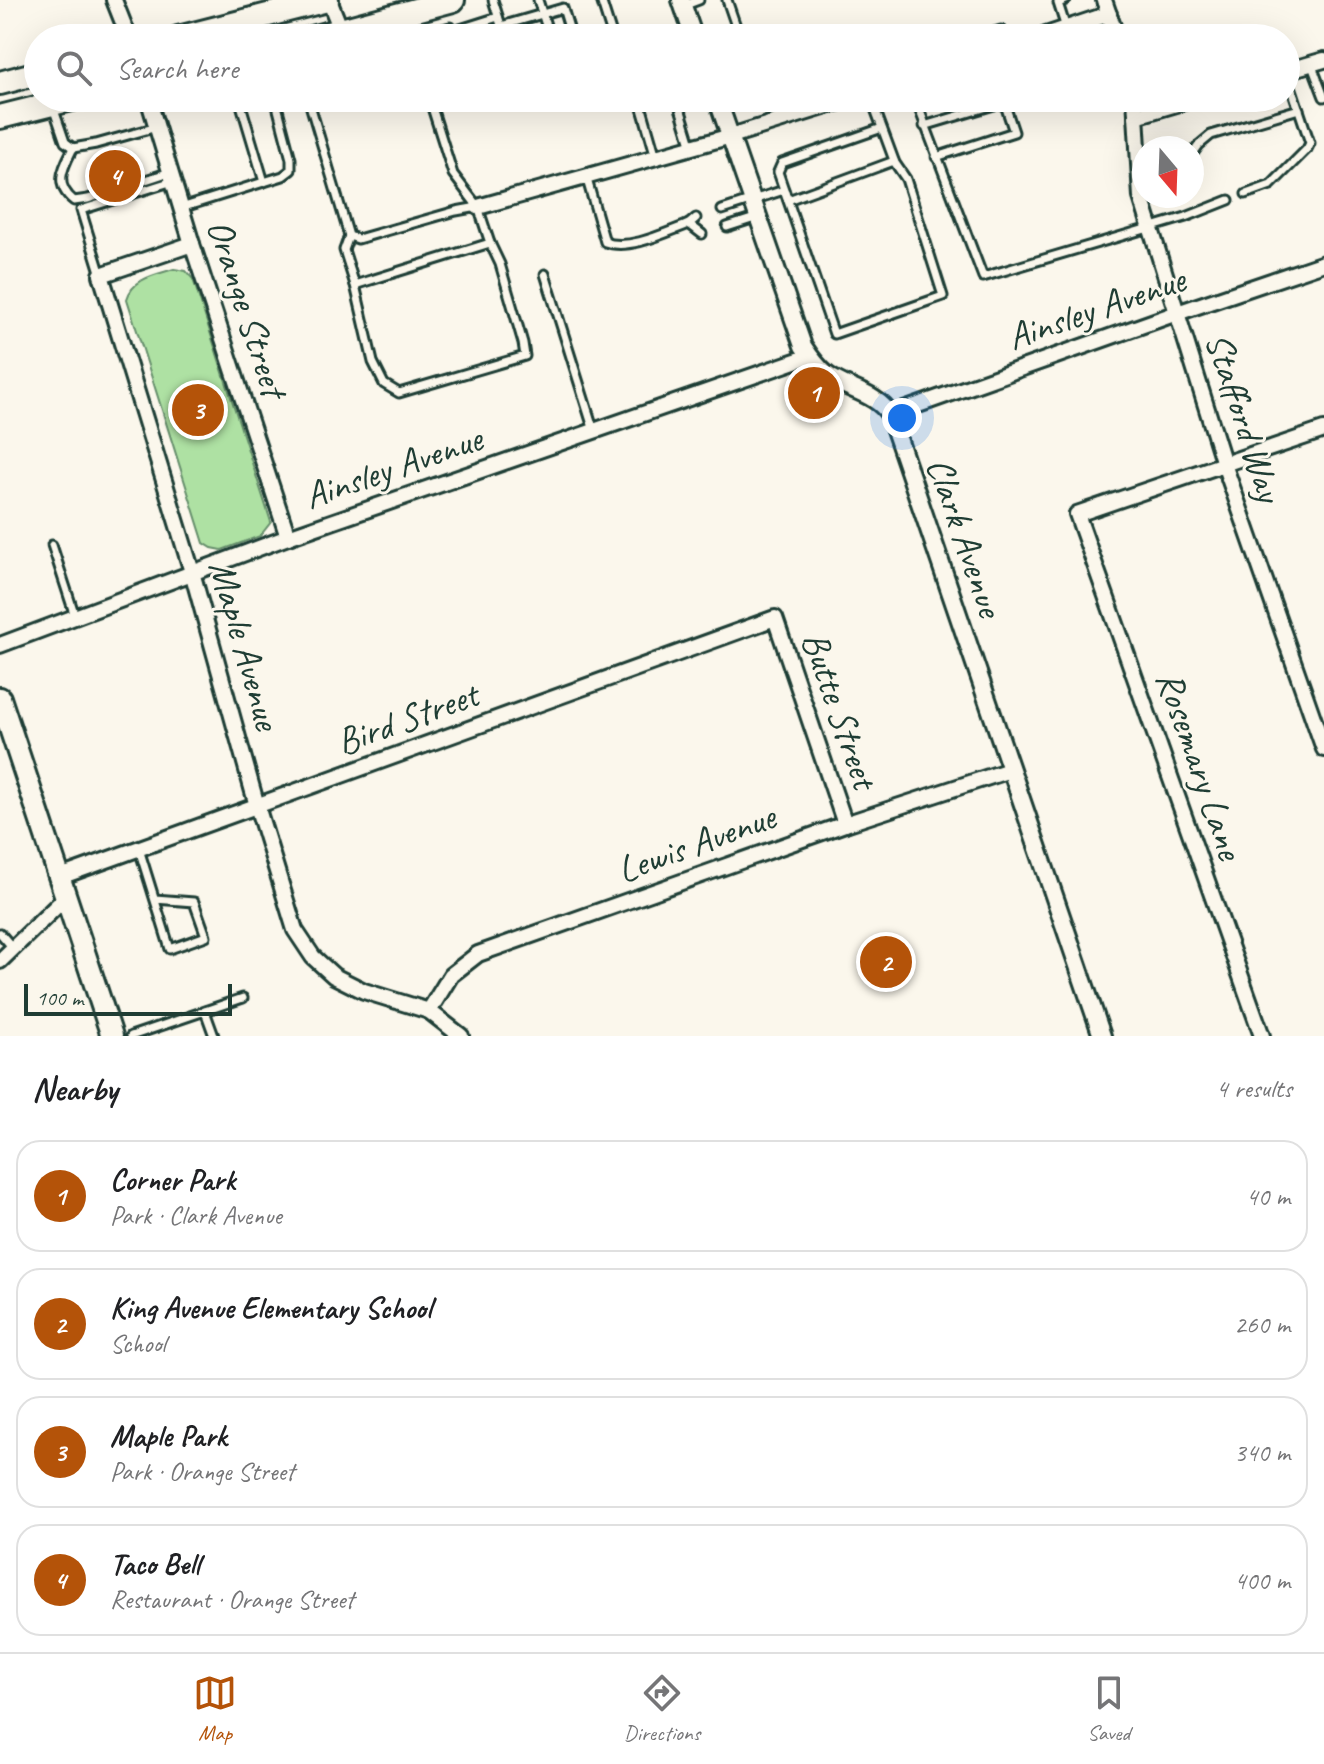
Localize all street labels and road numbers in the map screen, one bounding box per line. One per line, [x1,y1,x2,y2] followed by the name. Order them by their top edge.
[196,213,299,408] street label: Orange Street
[1001,255,1193,360] street label: Ainsley Avenue
[1195,327,1294,510] street label: Stafford Way
[298,414,490,519] street label: Ainsley Avenue
[916,451,1015,625] street label: Clark Avenue
[199,555,292,737] street label: Maple Avenue
[791,626,890,798] street label: Butte Street
[1146,665,1255,868] street label: Rosemary Lane
[330,670,487,765] street label: Bird Street
[611,792,784,893] street label: Lewis Avenue

